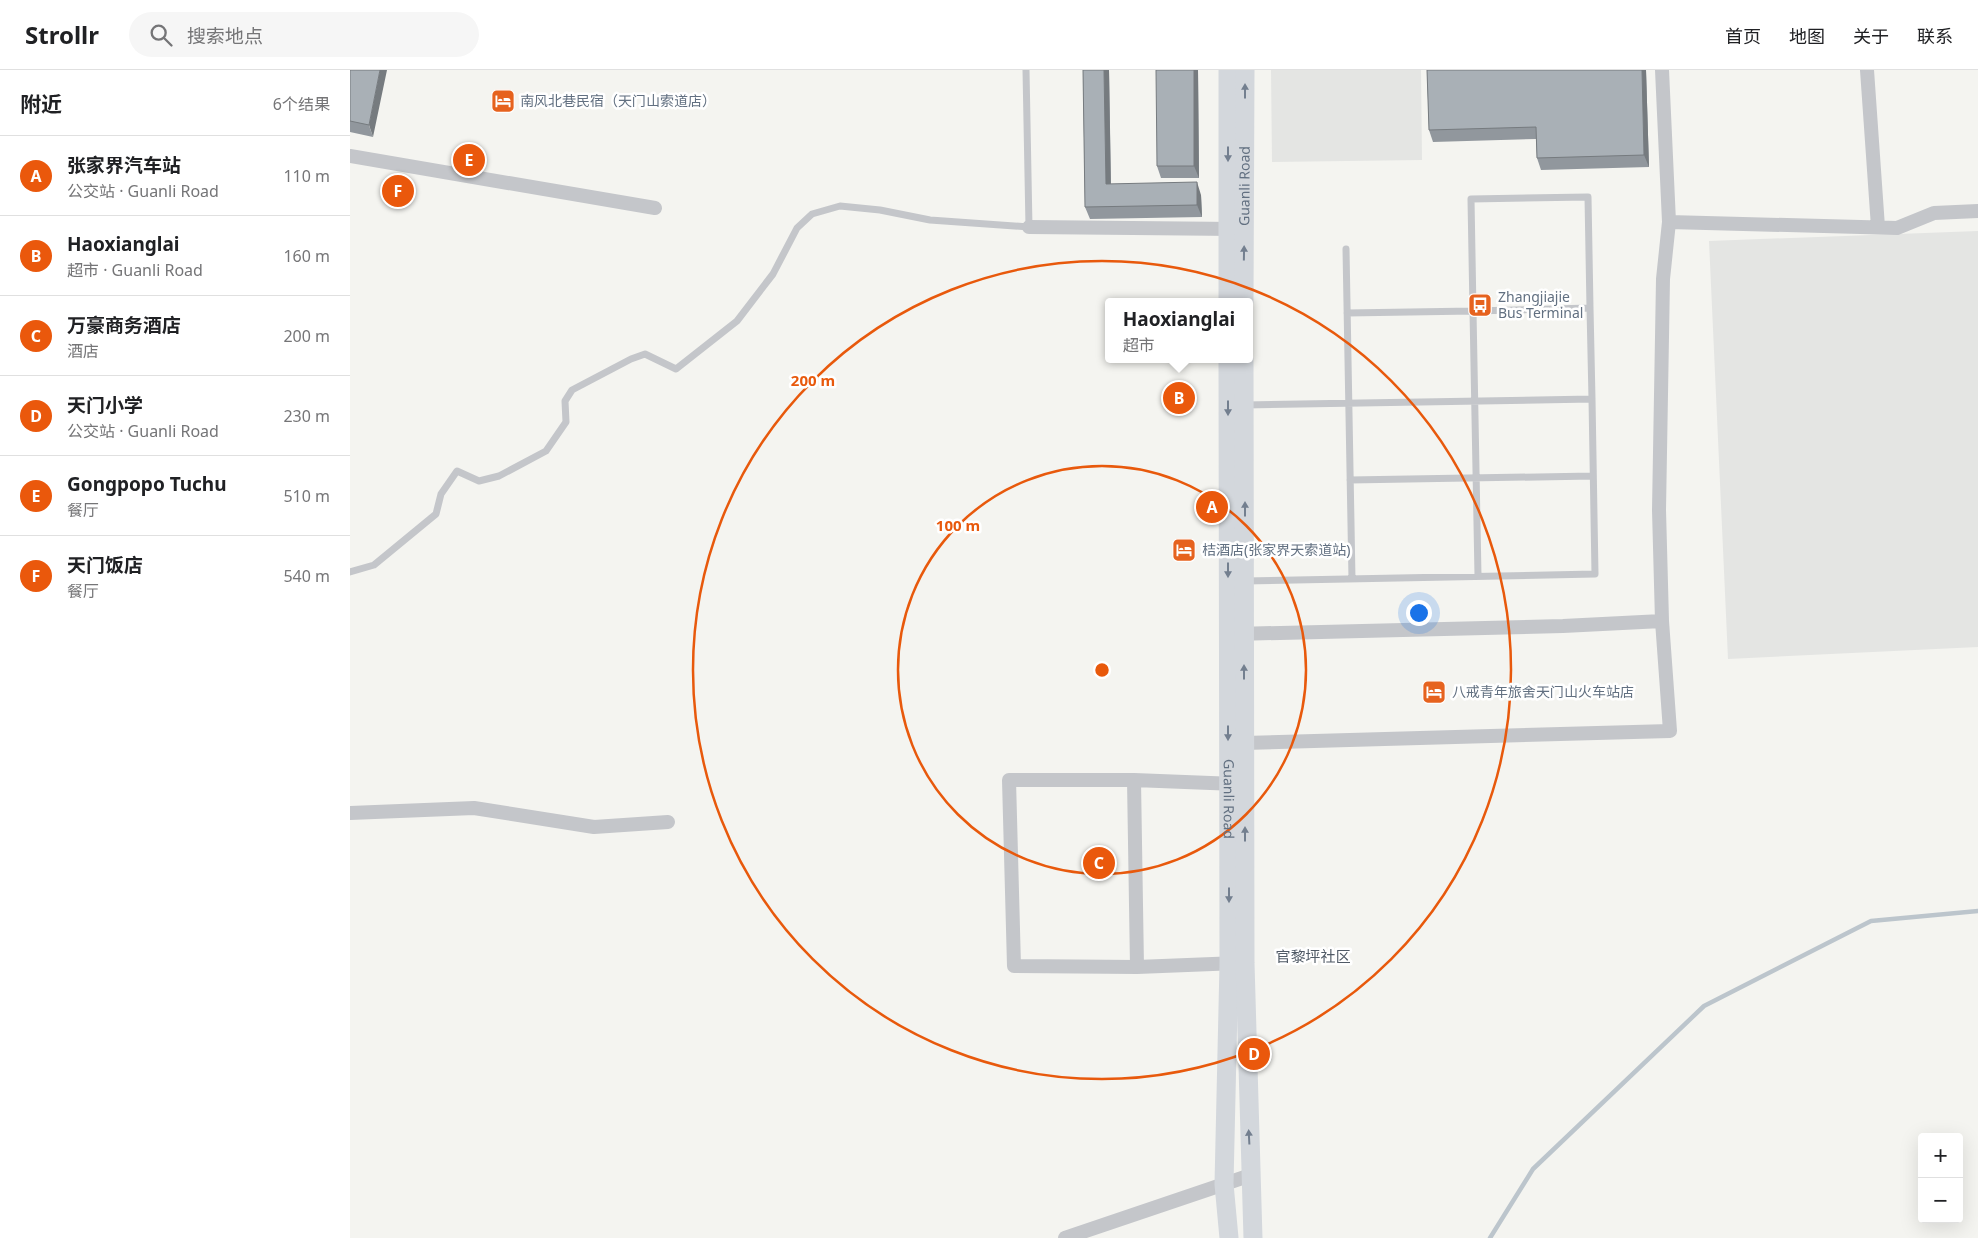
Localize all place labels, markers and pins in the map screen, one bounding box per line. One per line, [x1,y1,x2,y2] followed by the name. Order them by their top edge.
[490,88,516,114] hotel icon: 南风北巷民宿（天门山索道店）
[520,91,716,110] place label: 南风北巷民宿（天门山索道店）
[453,141,485,179] pin: E
[382,172,414,210] pin: F
[1498,287,1583,322] place label: Zhangjiajie Bus Terminal
[1467,292,1493,318] bus stop icon: Zhangjiajie Bus Terminal
[1163,379,1195,417] pin: B
[1196,488,1228,526] pin: A
[1171,537,1197,563] hotel icon: 桔酒店(张家界天索道站)
[1202,540,1350,559] place label: 桔酒店(张家界天索道站)
[1093,661,1111,679] centre of rings
[1421,679,1447,705] hotel icon: 八戒青年旅舍天门山火车站店
[1452,682,1634,701] place label: 八戒青年旅舍天门山火车站店
[1083,844,1115,882] pin: C
[1238,1035,1270,1073] pin: D

